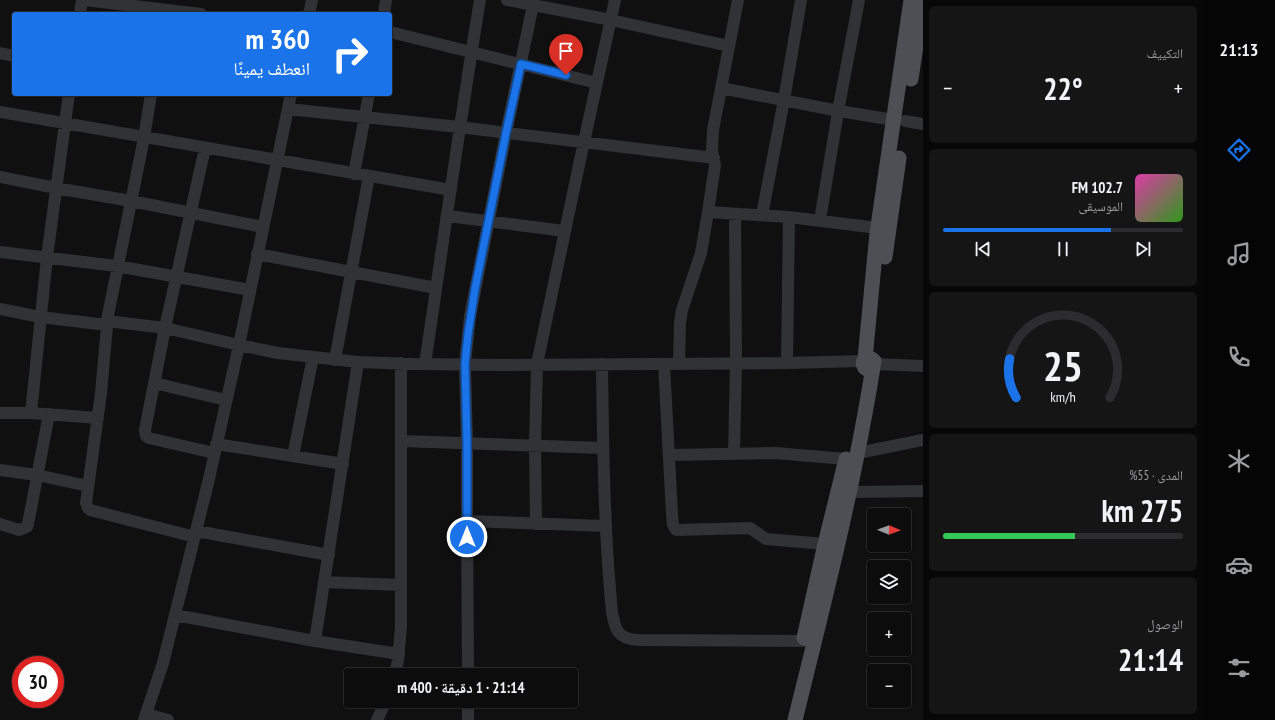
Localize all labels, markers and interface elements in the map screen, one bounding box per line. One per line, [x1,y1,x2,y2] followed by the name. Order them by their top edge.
[246,20,310,57] text: 360 m
[324,28,376,80] icon: right
[549,34,583,75] pin
[1220,38,1258,61] text: 21:13
[555,40,577,62] icon: arrive
[1147,45,1183,62] text: التكييف
[234,57,310,80] text: انعطف يمينًا
[1043,69,1083,108] text: 22°
[943,74,952,102] text: −
[1174,74,1183,102] text: +
[1225,136,1253,164] icon: directions
[1072,178,1123,197] text: 102.7 FM
[1079,198,1123,215] text: الموسيقى
[972,238,994,260] icon: previous
[1052,238,1074,260] icon: pause
[1132,238,1154,260] icon: next
[1225,240,1253,268] icon: music
[1043,339,1083,392] text: 25
[1225,343,1253,371] icon: phone
[1050,387,1076,406] text: km/h
[1225,447,1253,475] icon: climate
[1129,467,1183,484] text: المدى · 55%
[1102,491,1183,530] text: 275 km
[867,508,911,552] north arrow
[867,508,911,708] map controls
[446,516,488,558] position arrow
[1225,551,1253,579] icon: car
[867,560,911,604] button: layers
[867,612,911,656] button: +
[1147,616,1183,633] text: الوصول
[1118,640,1183,679] text: 21:14
[1225,654,1253,682] icon: filters
[12,656,64,708] speed limit sign: 30
[867,664,911,708] button: −
[397,678,525,697] text: 21:14 · 1 دقيقة · 400 m

